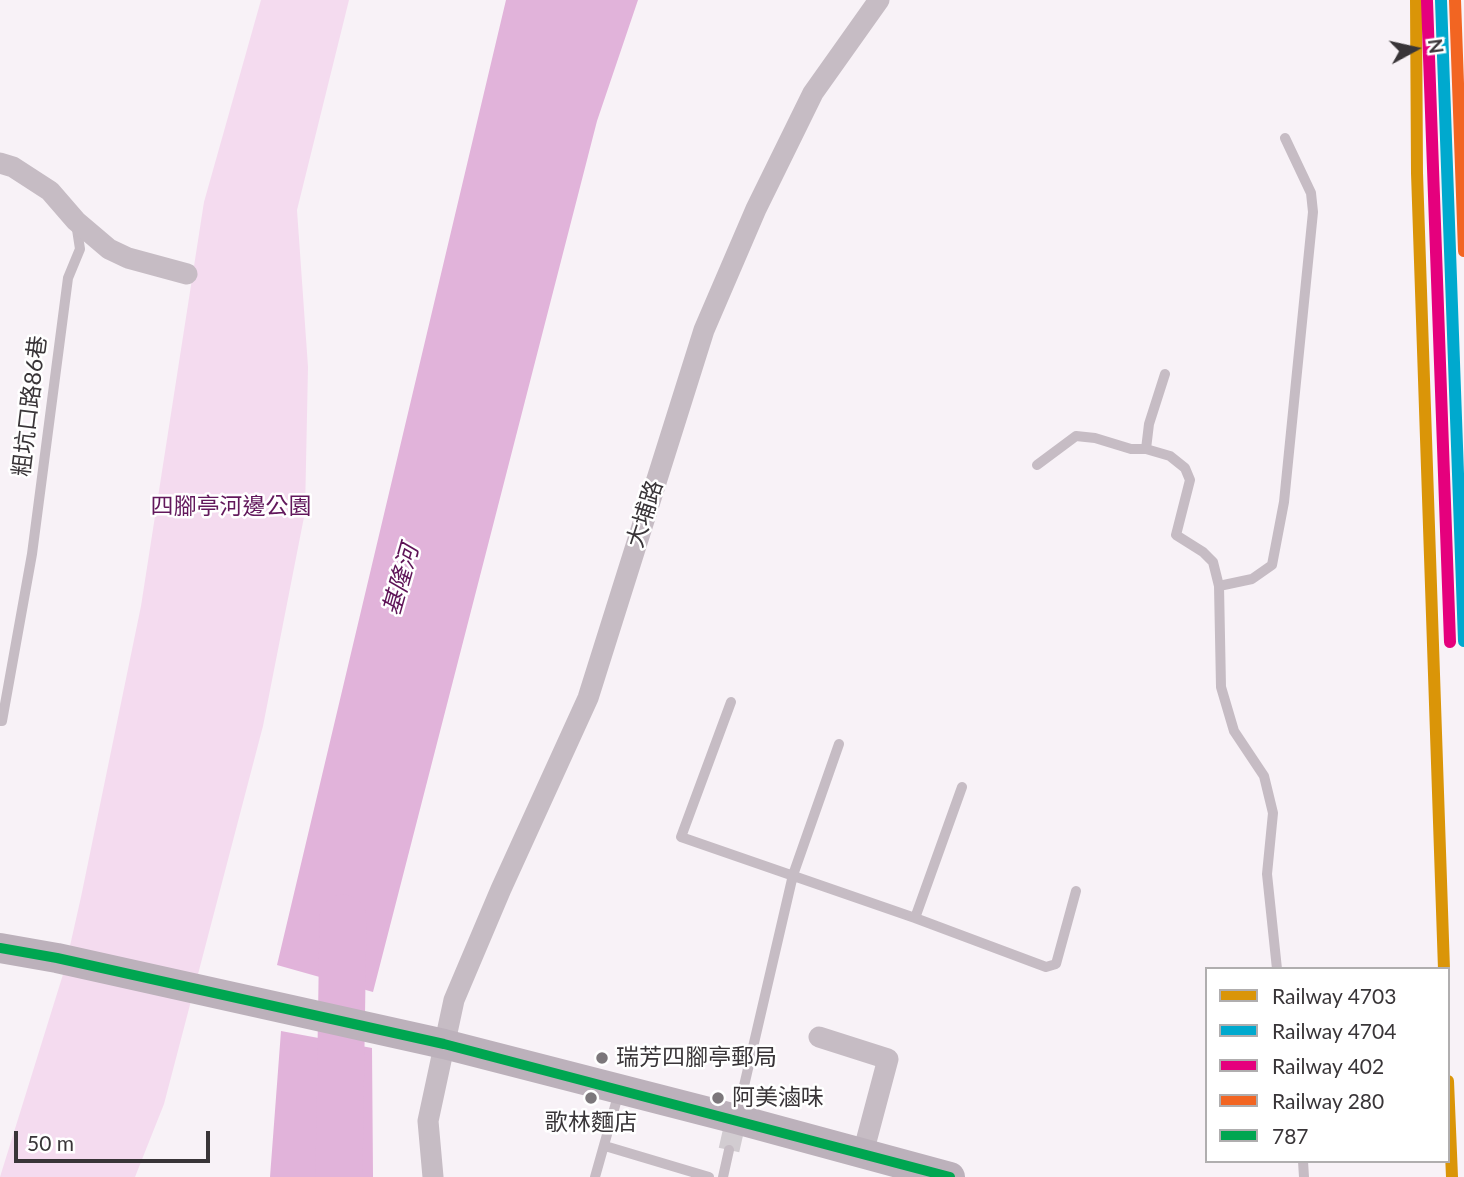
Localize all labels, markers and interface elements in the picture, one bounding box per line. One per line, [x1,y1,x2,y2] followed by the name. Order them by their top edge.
[1380,14,1450,84] north arrow
[1424,37,1449,55] text: N
[8,334,52,478] street label: 粗坑口路86巷
[621,477,669,551] street label: 大埔路
[151,493,311,521] park label: 四腳亭河邊公園
[377,541,425,619] water label: 基隆河
[1205,967,1450,1163] legend
[1272,983,1396,1008] text: Railway 4703
[1272,1018,1396,1043] text: Railway 4704
[616,1044,777,1072] place label: 瑞芳四腳亭郵局
[594,1050,610,1066] marker: 瑞芳四腳亭郵局
[1272,1053,1384,1078] text: Railway 402
[732,1084,824,1112] place label: 阿美滷味
[1272,1088,1384,1113] text: Railway 280
[583,1090,599,1106] marker: 歌林麵店
[710,1090,726,1106] marker: 阿美滷味
[545,1109,637,1137] place label: 歌林麵店
[18,1118,214,1162] scale bar
[1272,1123,1309,1148] text: 787
[27,1130,74,1155] text: 50 m

